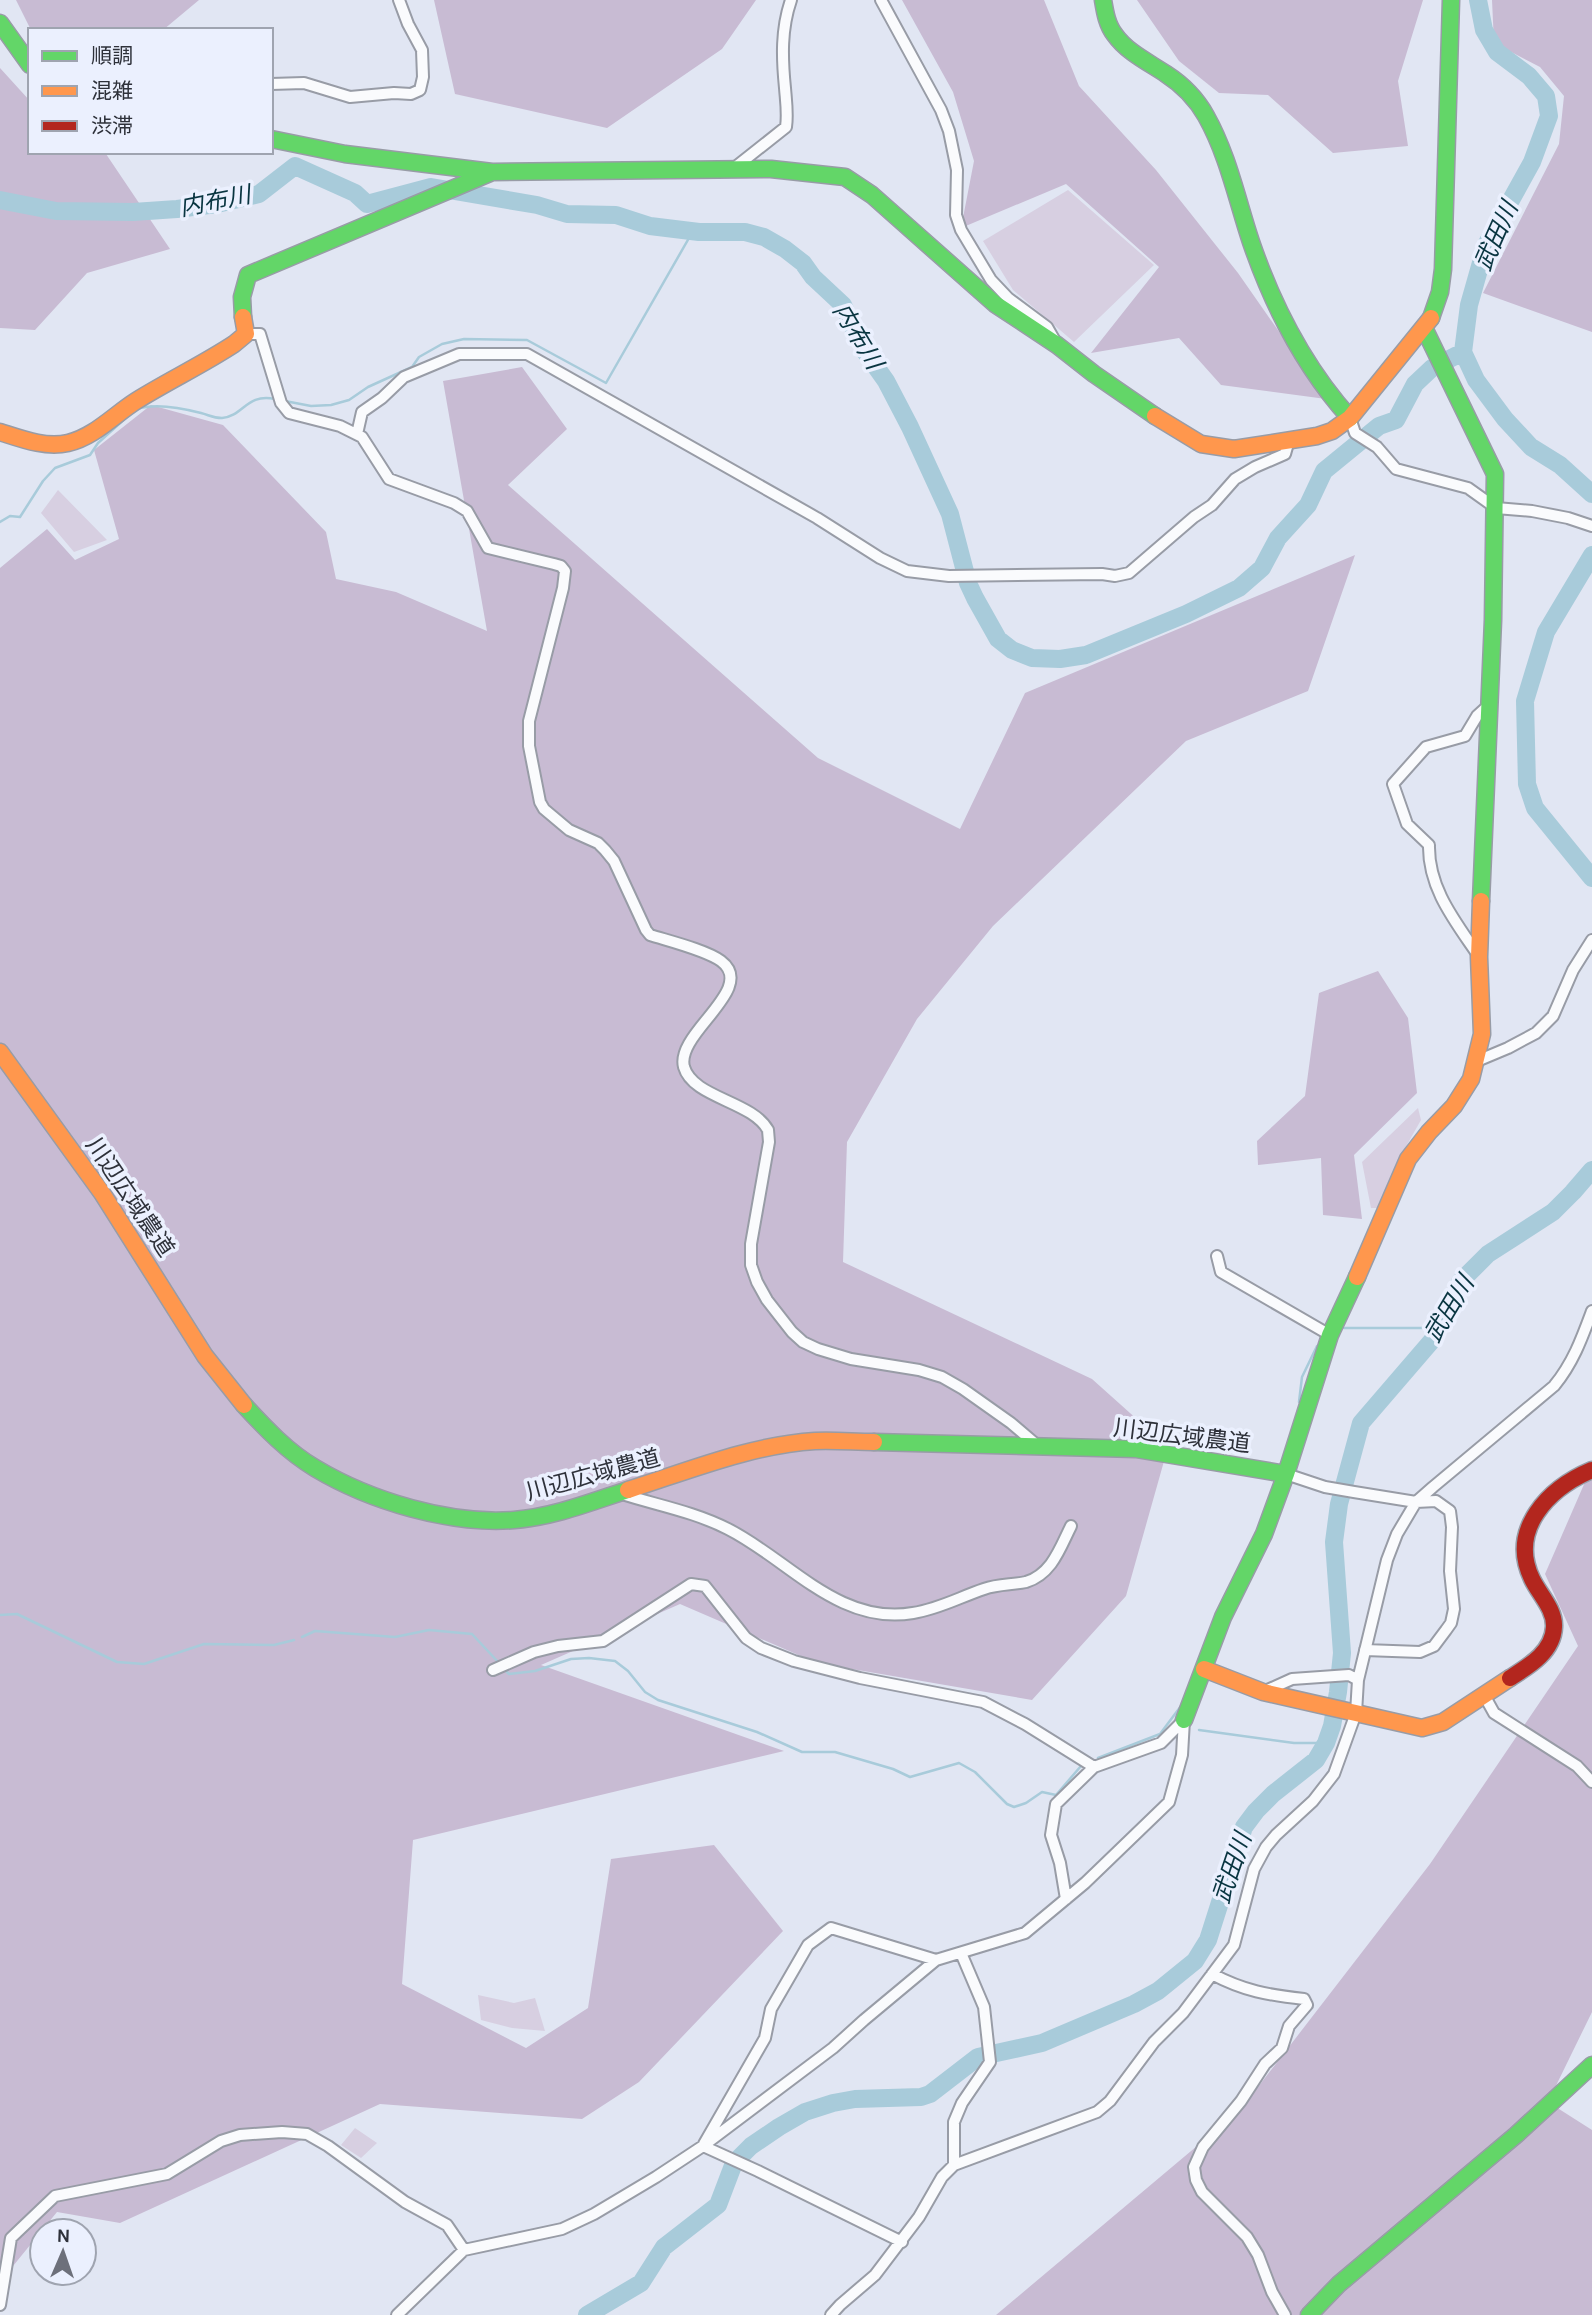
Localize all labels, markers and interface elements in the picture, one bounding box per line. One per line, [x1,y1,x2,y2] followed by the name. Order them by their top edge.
[28,28,273,154] legend
[91,44,133,68] text: 順調
[91,79,133,103] text: 混雑
[91,114,133,138] text: 渋滞
[177,180,256,222] water label: 内布川
[1469,195,1525,275] water label: 武田川
[827,298,890,377] water label: 内布川
[80,1132,180,1262] street label: 川辺広域農道
[1418,1268,1481,1347] water label: 武田川
[1112,1414,1252,1458] street label: 川辺広域農道
[523,1444,663,1506] street label: 川辺広域農道
[1207,1827,1258,1907] water label: 武田川
[28,2217,98,2287] north arrow
[56,2225,71,2247] text: N

